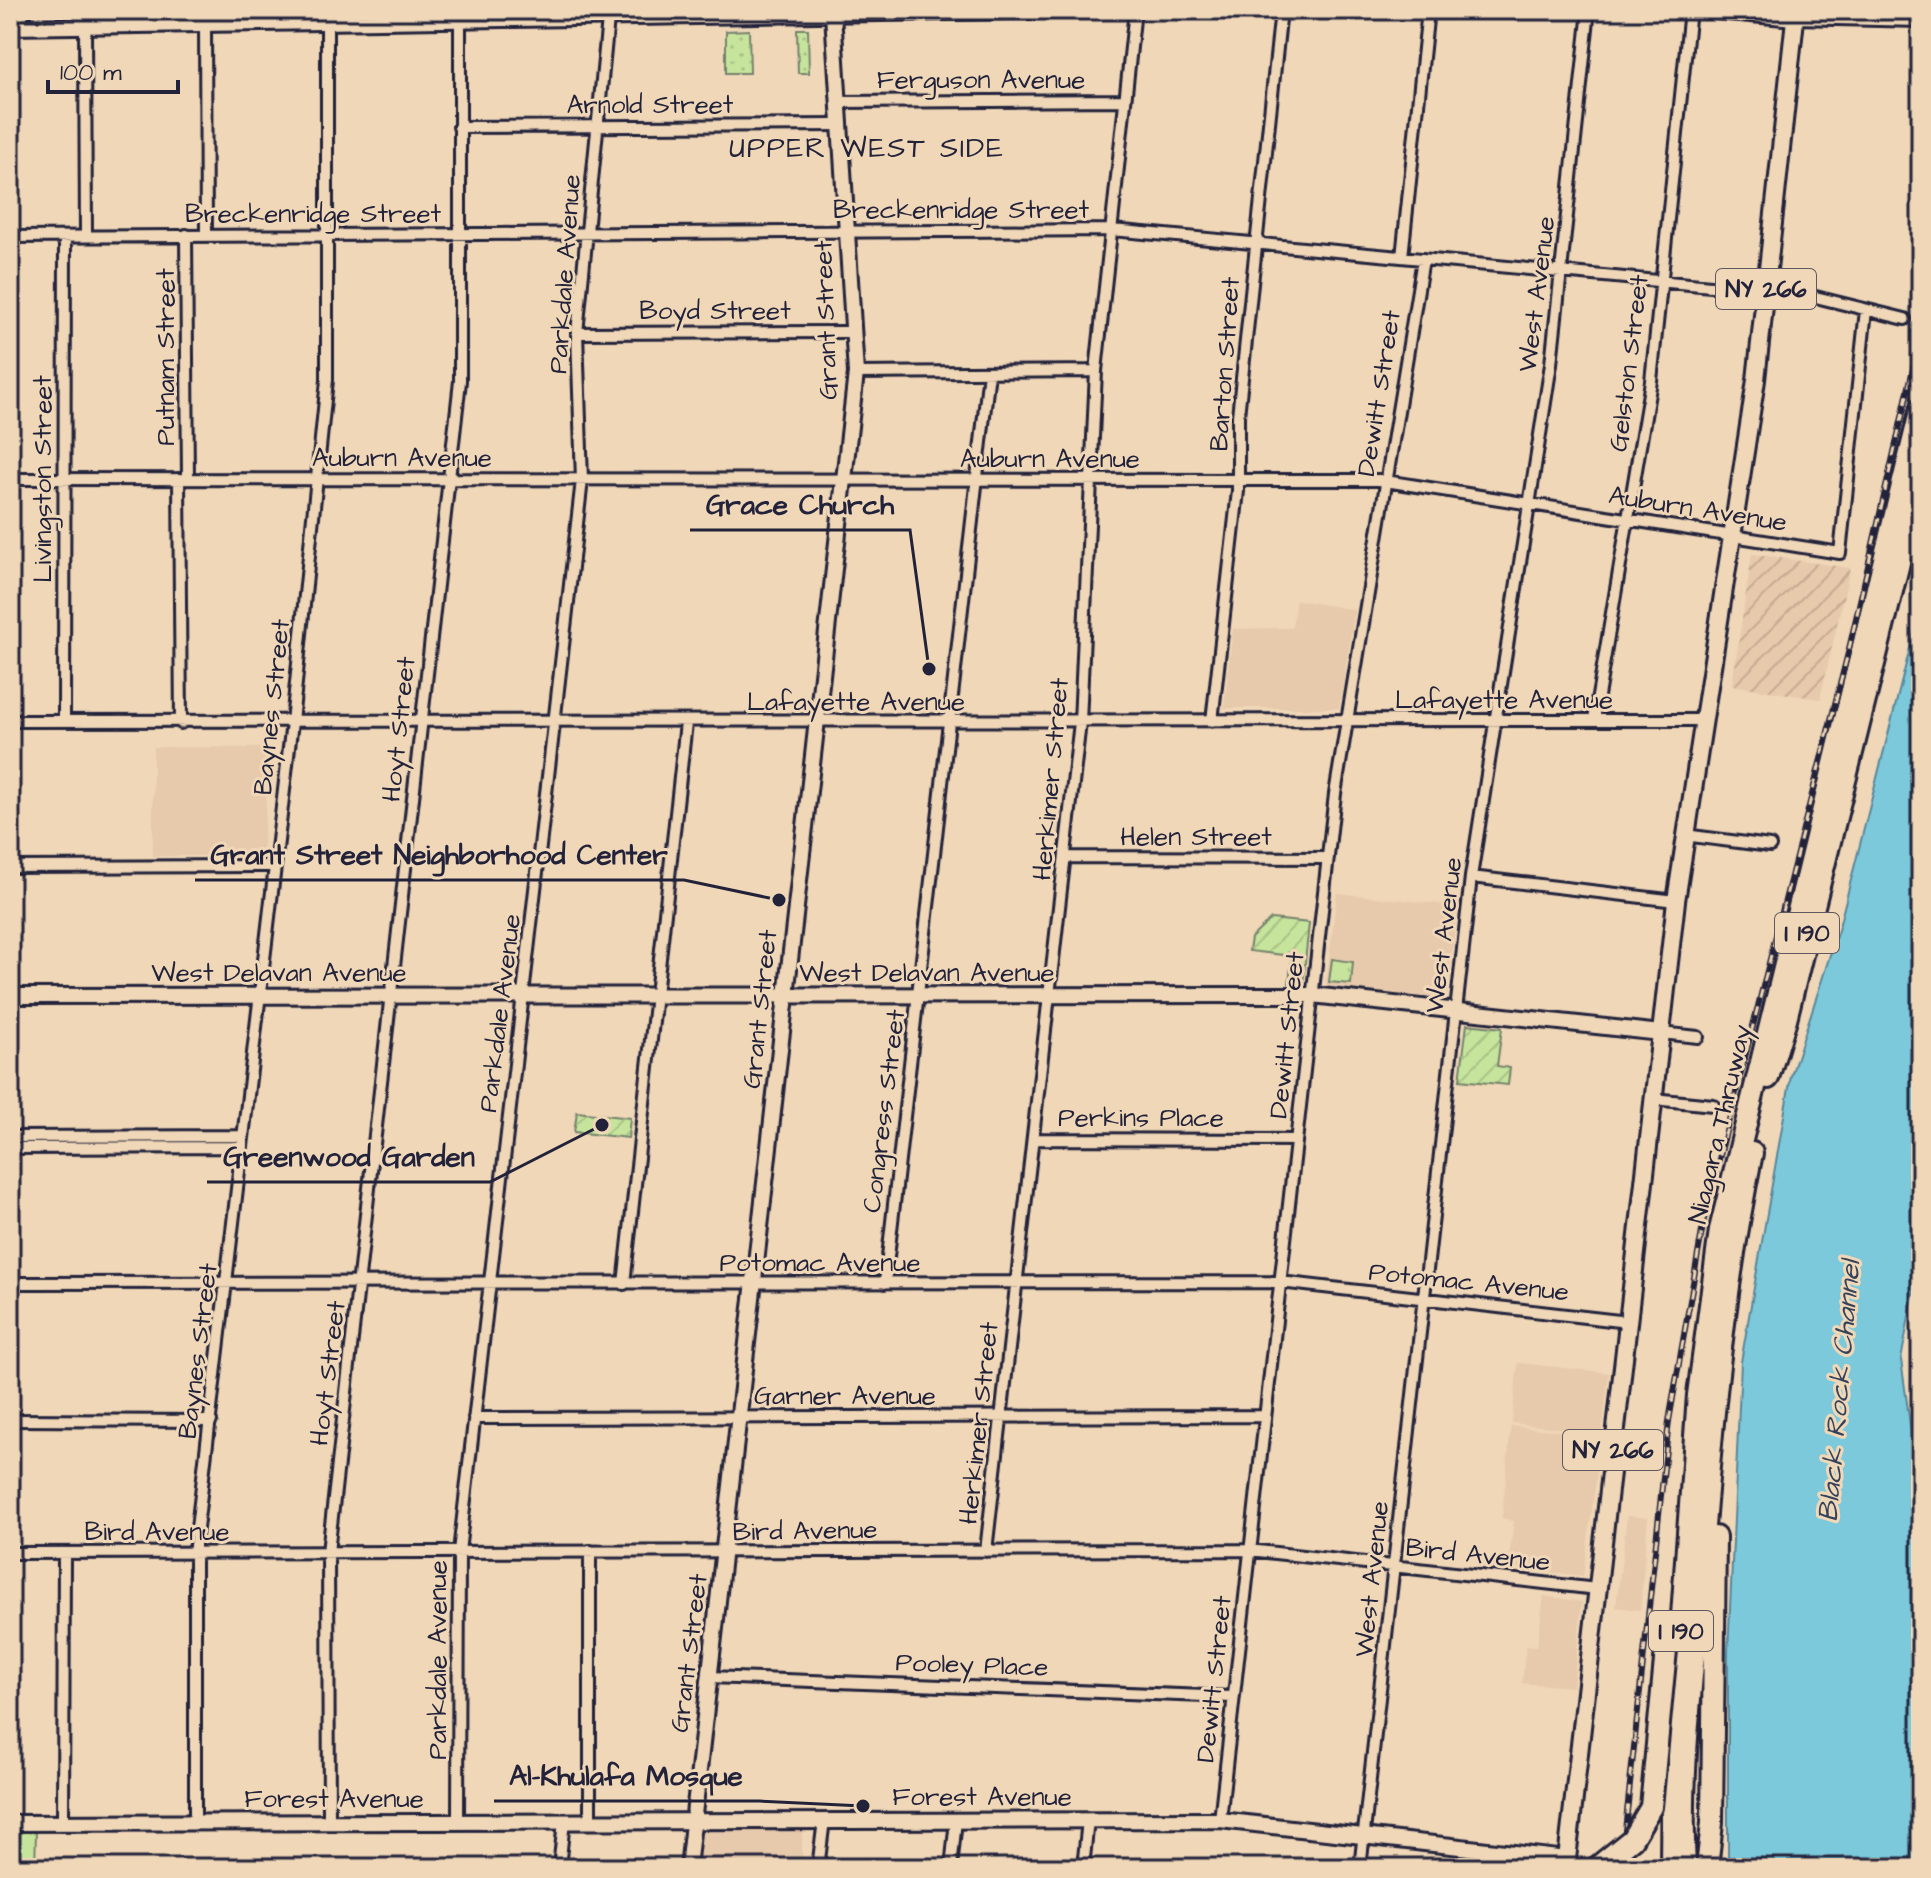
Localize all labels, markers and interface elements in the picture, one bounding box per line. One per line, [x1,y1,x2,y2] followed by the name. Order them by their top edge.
[48,44,178,94] scale bar
[60,56,122,90] text: 100 m
[877,62,1085,100] street label: Ferguson Avenue
[567,87,734,123] street label: Arnold Street
[729,129,1005,168] district label: UPPER WEST SIDE
[540,173,590,375] street label: Parkdale Avenue
[833,192,1090,230] street label: Breckenridge Street
[185,196,442,234] street label: Breckenridge Street
[1510,214,1564,374] street label: West Avenue
[805,239,847,400] street label: Grant Street
[148,268,184,446] street label: Putnam Street
[1716,269,1816,309] road number: NY 266
[1600,272,1658,454] street label: Gelston Street
[1201,275,1249,453] street label: Barton Street
[639,293,791,331] street label: Boyd Street
[1348,307,1410,479] street label: Dewitt Street
[25,375,63,583] street label: Livingston Street
[312,440,492,476] street label: Auburn Avenue
[960,441,1140,477] street label: Auburn Avenue
[1606,477,1790,541] street label: Auburn Avenue
[690,478,910,530] callout: Grace Church
[706,486,895,525] text: Grace Church
[245,617,301,797] street label: Baynes Street
[373,654,427,804] street label: Hoyt Street
[1024,676,1078,882] street label: Herkimer Street
[1395,682,1613,720] street label: Lafayette Avenue
[747,684,965,722] street label: Lafayette Avenue
[1120,819,1272,855] street label: Helen Street
[195,828,684,880] callout: Grant Street Neighborhood Center
[210,836,668,877] text: Grant Street Neighborhood Center
[1417,855,1471,1015] street label: West Avenue
[470,912,530,1114] street label: Parkdale Avenue
[1775,913,1839,953] road number: I 190
[734,927,786,1090] street label: Grant Street
[1260,949,1314,1120] street label: Dewitt Street
[151,955,407,991] street label: West Delavan Avenue
[799,955,1055,991] street label: West Delavan Avenue
[854,1007,916,1215] street label: Congress Street
[1680,1021,1762,1228] street label: Niagara Thruway
[1058,1100,1224,1136] street label: Perkins Place
[207,1130,490,1182] callout: Greenwood Garden
[223,1138,475,1177] text: Greenwood Garden
[719,1245,921,1281] street label: Potomac Avenue
[1367,1254,1571,1310] street label: Potomac Avenue
[1809,1255,1871,1523] water label: Black Rock Channel
[169,1261,229,1441] street label: Baynes Street
[301,1298,357,1448] street label: Hoyt Street
[950,1320,1008,1526] street label: Herkimer Street
[754,1378,936,1414] street label: Garner Avenue
[1563,1430,1663,1470] road number: NY 266
[1346,1499,1398,1659] street label: West Avenue
[732,1512,878,1550] street label: Bird Avenue
[85,1514,229,1550] street label: Bird Avenue
[1404,1530,1552,1580] street label: Bird Avenue
[420,1560,456,1760] street label: Parkdale Avenue
[661,1571,717,1735] street label: Grant Street
[1187,1593,1241,1764] street label: Dewitt Street
[1649,1611,1713,1651] road number: I 190
[895,1644,1049,1688] street label: Pooley Place
[494,1749,759,1801] callout: Al-Khulafa Mosque
[509,1757,743,1796] text: Al-Khulafa Mosque
[892,1779,1072,1815] street label: Forest Avenue
[244,1781,424,1817] street label: Forest Avenue

